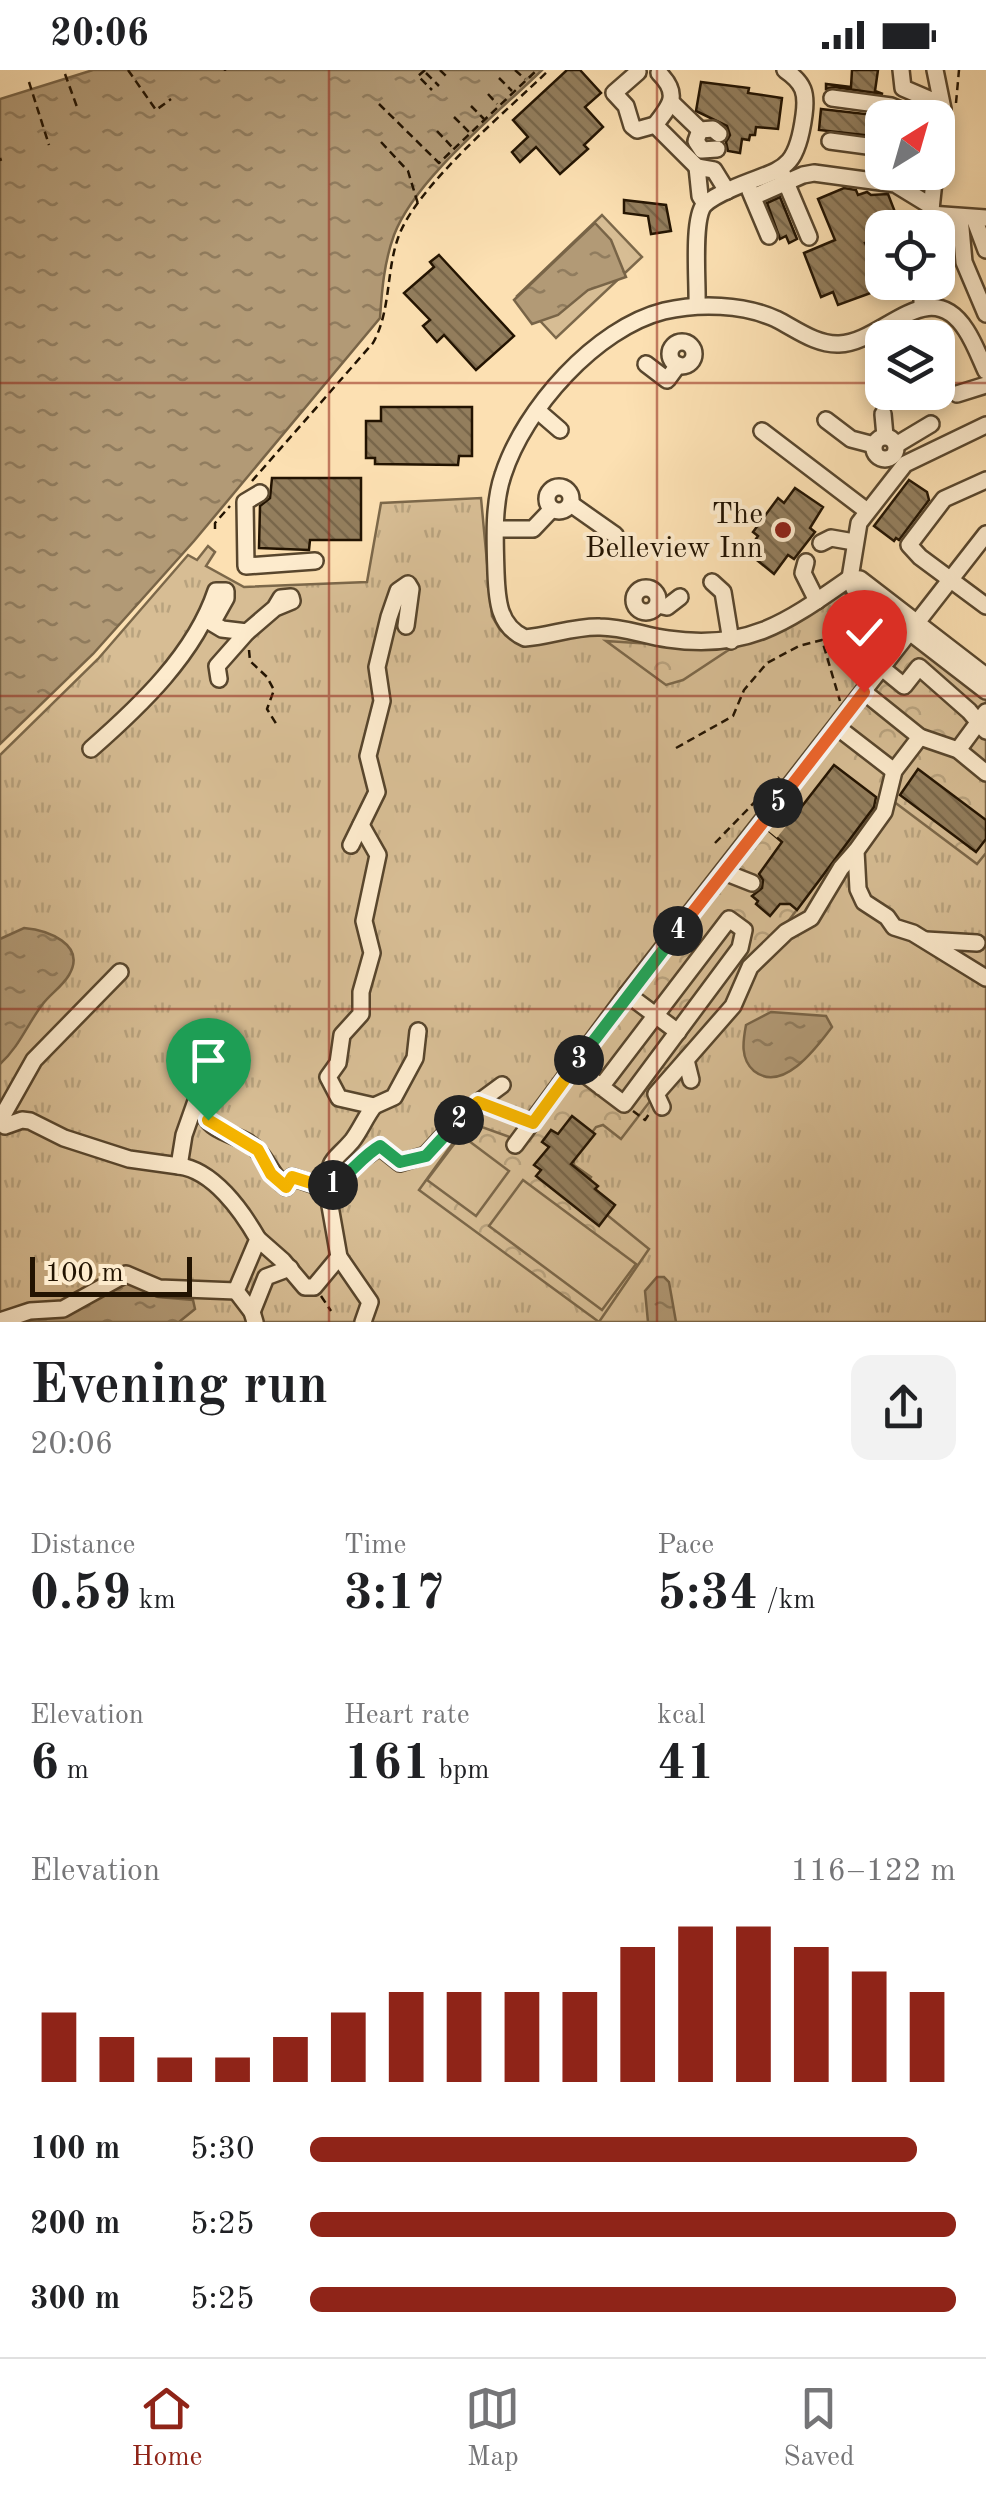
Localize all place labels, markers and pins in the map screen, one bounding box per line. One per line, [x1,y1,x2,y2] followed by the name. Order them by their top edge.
[585,500,763,564] place label: The Belleview Inn
[772,519,794,541] marker: The Belleview Inn
[822,590,907,693] pin
[753,778,803,828] pin: 5
[653,906,703,956] pin: 4
[166,1018,251,1121] pin
[554,1035,604,1085] pin: 3
[434,1095,484,1145] pin: 2
[308,1160,358,1210] pin: 1

